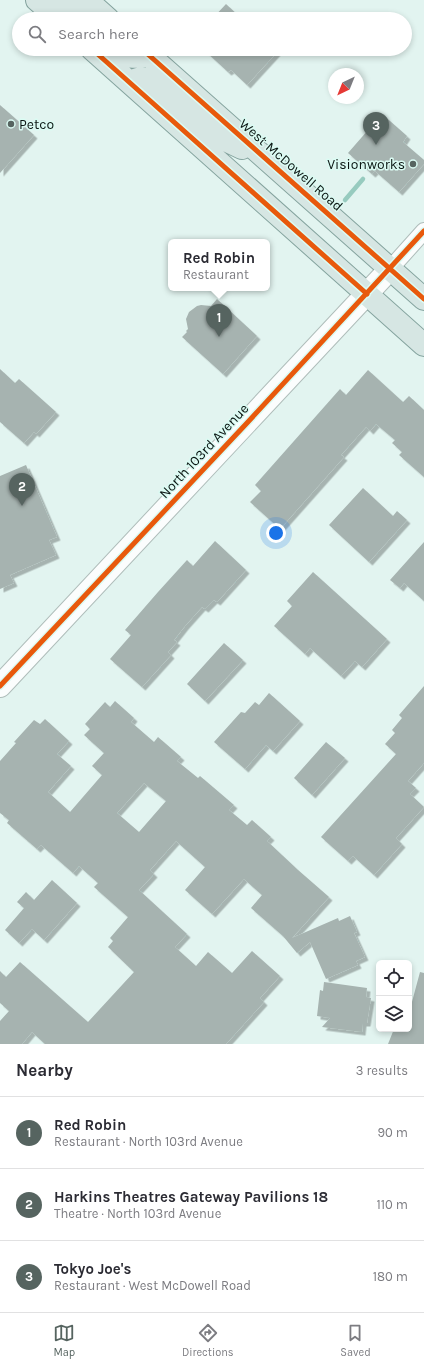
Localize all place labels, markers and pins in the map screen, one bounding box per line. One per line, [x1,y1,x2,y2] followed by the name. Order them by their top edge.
[363,112,389,145] pin: 3
[19,116,54,133] place label: Petco
[6,119,16,129] marker: Petco
[327,156,405,173] place label: Visionworks
[408,159,418,169] marker: Visionworks
[206,304,232,337] pin: 1
[9,473,35,506] pin: 2

